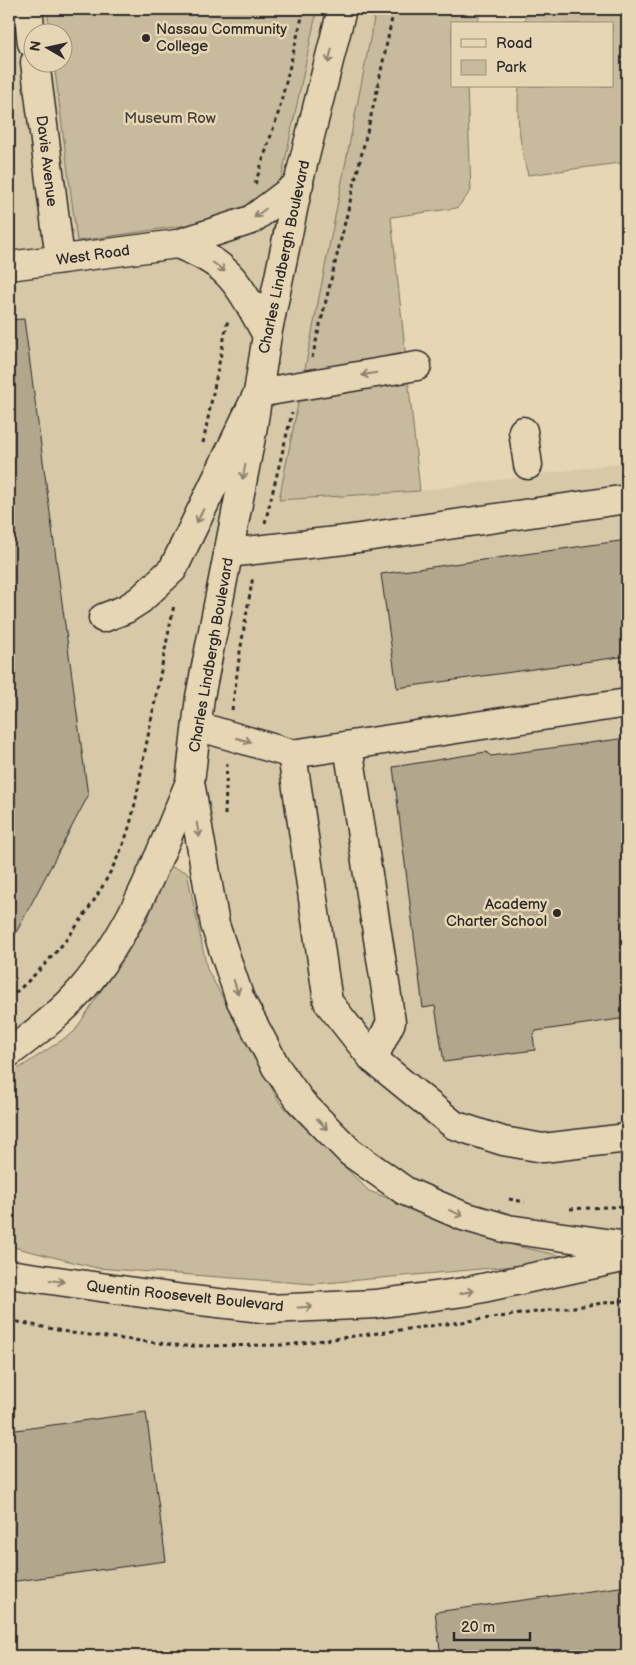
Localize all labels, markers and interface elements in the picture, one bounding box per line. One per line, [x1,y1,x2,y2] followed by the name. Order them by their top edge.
[156,20,287,56] place label: Nassau Community College
[22,22,72,72] north arrow
[451,22,614,88] legend
[140,32,152,44] marker: Nassau Community College
[496,34,532,53] text: Road
[26,40,45,53] text: N
[325,48,334,64] one-way arrow
[496,58,527,77] text: Park
[124,109,216,128] park label: Museum Row
[31,114,62,208] street label: Davis Avenue
[255,159,314,356] street label: Charles Lindbergh Boulevard
[253,208,267,218] one-way arrow
[55,241,131,270] street label: West Road
[212,262,226,272] one-way arrow
[362,370,378,380] one-way arrow
[239,464,248,480] one-way arrow
[194,508,204,523] one-way arrow
[185,556,238,754] street label: Charles Lindbergh Boulevard
[235,736,251,746] one-way arrow
[194,821,204,837] one-way arrow
[446,895,547,931] place label: Academy Charter School
[551,907,563,919] marker: Academy Charter School
[232,979,241,995] one-way arrow
[316,1117,328,1130] one-way arrow
[448,1208,463,1218] one-way arrow
[49,1276,65,1286] one-way arrow
[85,1277,284,1316] street label: Quentin Roosevelt Boulevard
[458,1286,474,1296] one-way arrow
[296,1302,313,1312] one-way arrow
[454,1610,530,1642] scale bar
[461,1618,495,1637] text: 20 m

